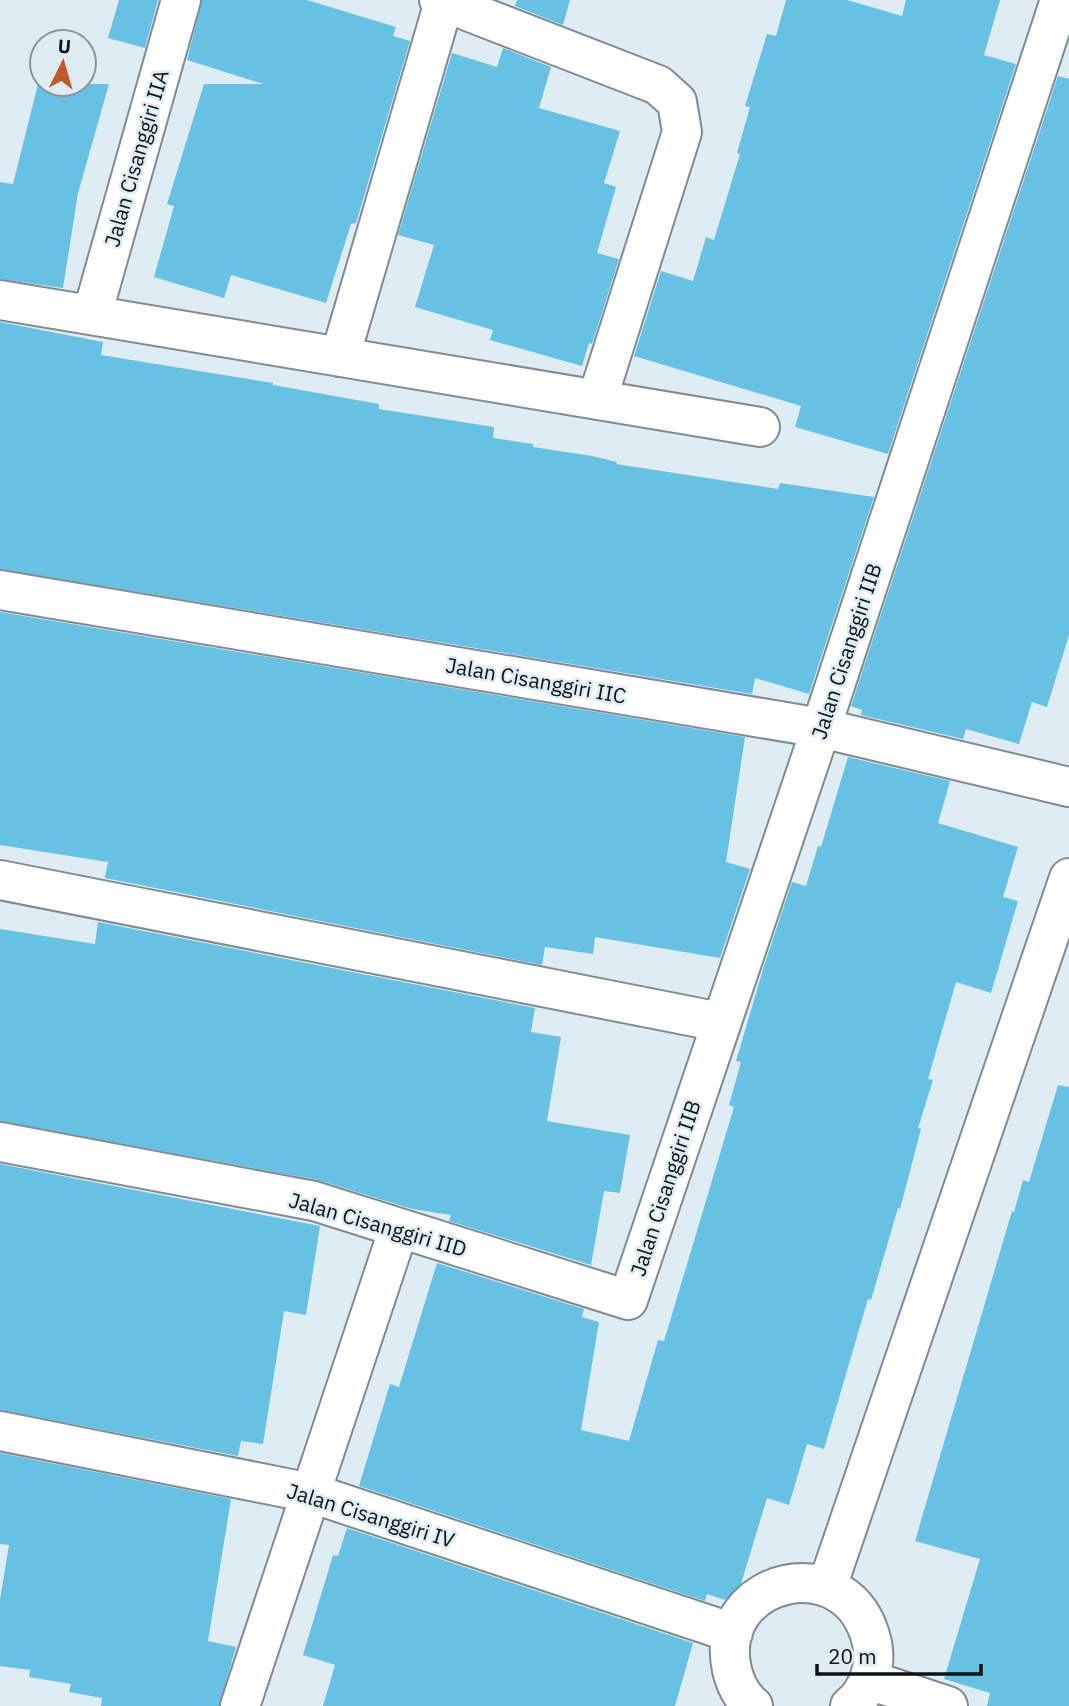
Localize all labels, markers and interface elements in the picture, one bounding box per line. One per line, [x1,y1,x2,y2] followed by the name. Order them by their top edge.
[28,28,98,98] north arrow
[57,34,72,59] text: U
[97,66,175,250] street label: Jalan Cisanggiri IIA
[804,560,888,742] street label: Jalan Cisanggiri IIB
[444,650,628,710] street label: Jalan Cisanggiri IIC
[623,1097,707,1279] street label: Jalan Cisanggiri IIB
[286,1185,470,1263] street label: Jalan Cisanggiri IID
[284,1476,458,1554] street label: Jalan Cisanggiri IV
[817,1632,982,1676] scale bar
[828,1642,877,1670] text: 20 m

